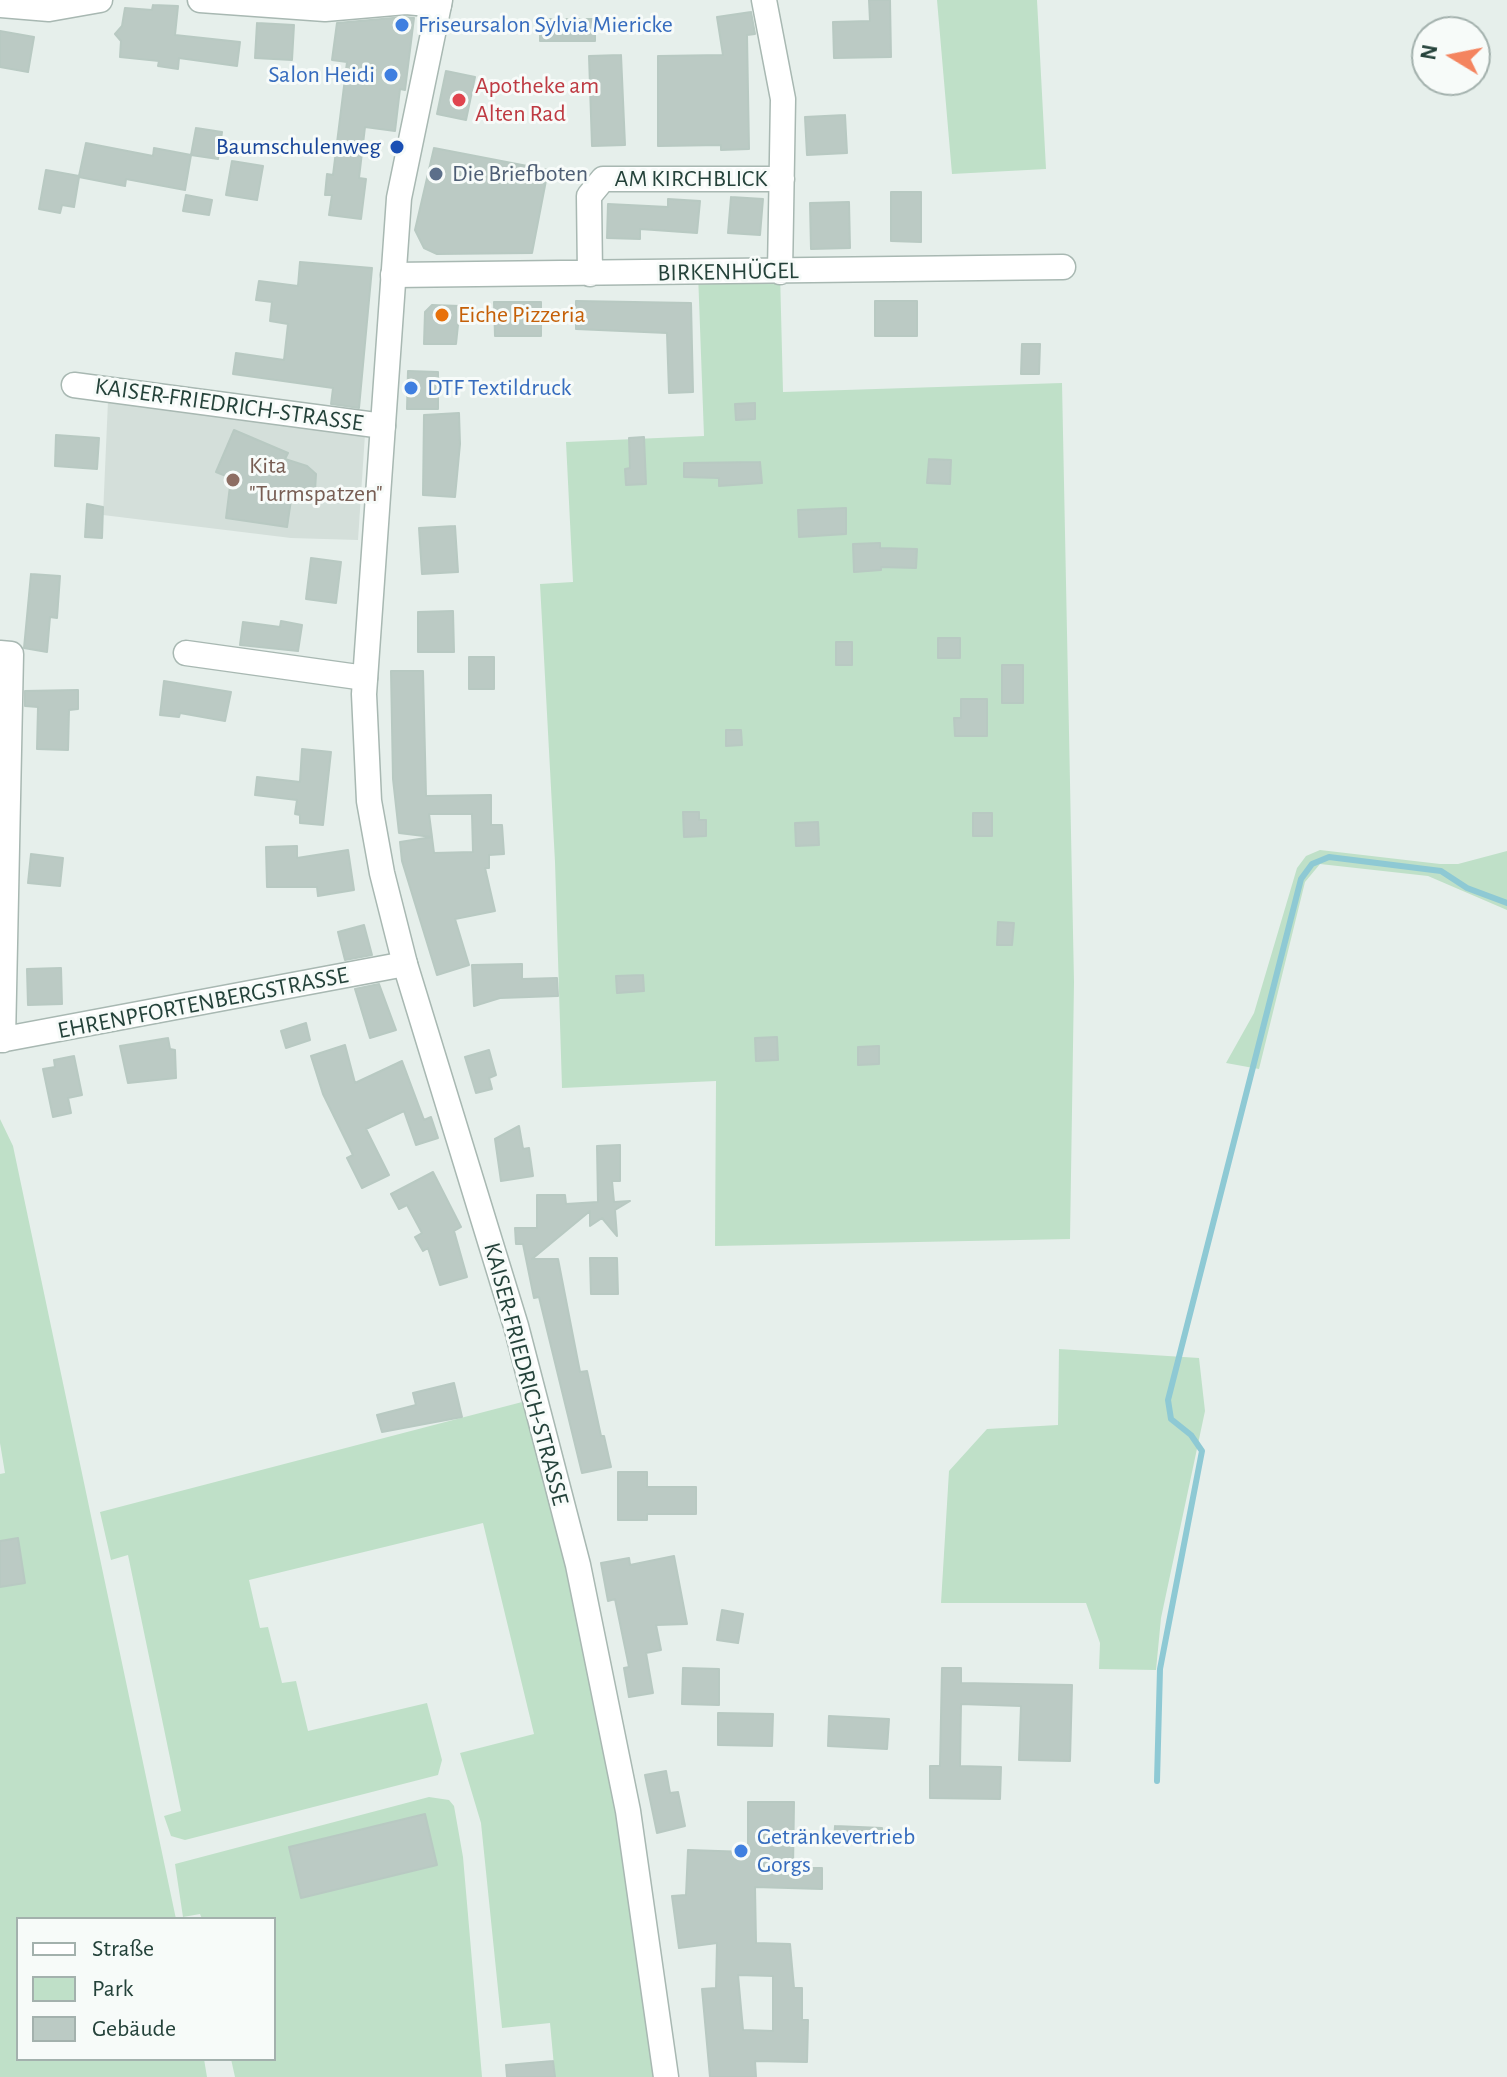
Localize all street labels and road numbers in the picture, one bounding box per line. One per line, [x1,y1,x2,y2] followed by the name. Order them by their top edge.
[615,165,767,193] street label: AM KIRCHBLICK
[657,256,799,288] street label: BIRKENHÜGEL
[93,372,365,438] street label: KAISER-FRIEDRICH-STRASSE
[55,961,351,1045] street label: EHRENPFORTENBERGSTRASSE
[477,1239,575,1509] street label: KAISER-FRIEDRICH-STRASSE

